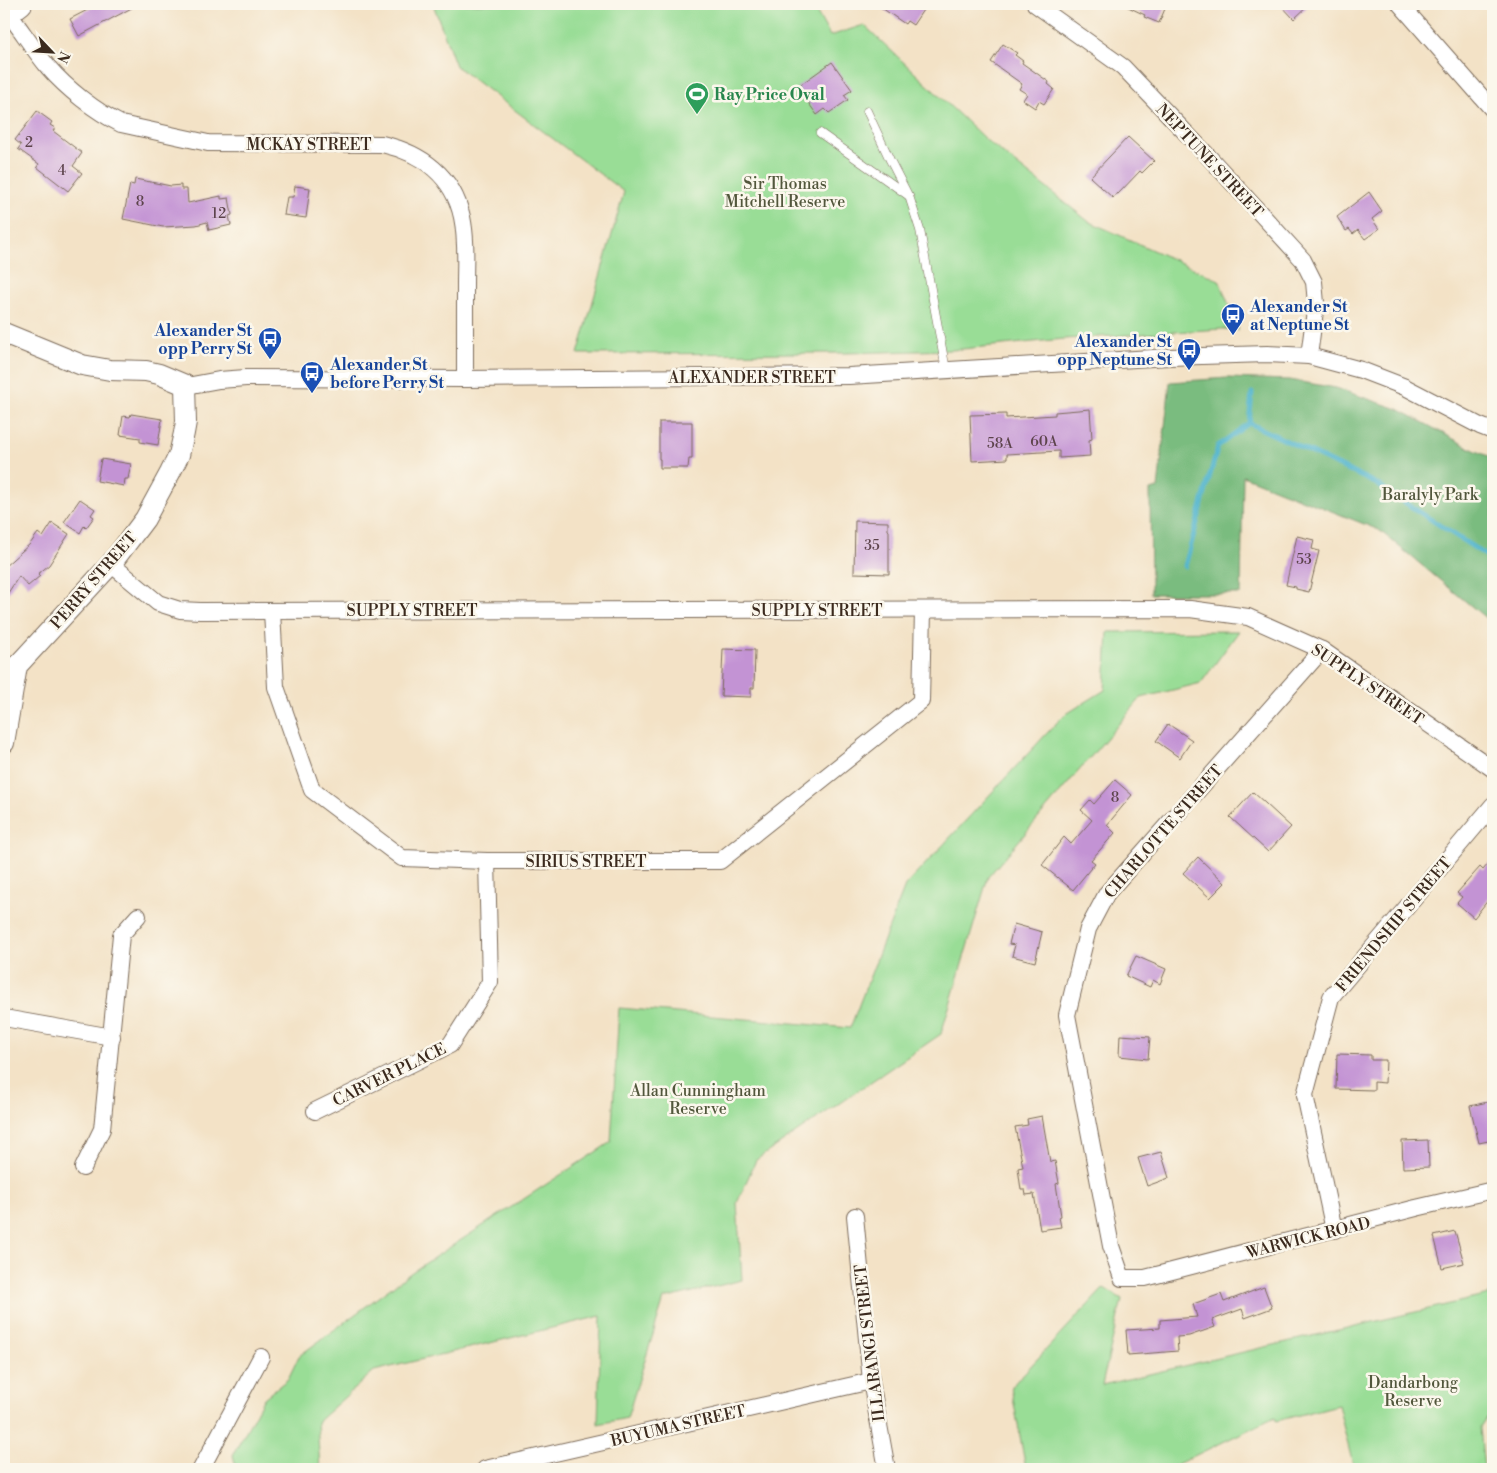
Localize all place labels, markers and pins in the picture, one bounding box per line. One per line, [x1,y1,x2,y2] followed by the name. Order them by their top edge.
[684,81,710,115] sports icon: Ray Price Oval
[714,85,826,105] place label: Ray Price Oval
[1249,297,1350,335] place label: Alexander St at Neptune St
[1220,302,1246,336] bus stop icon: Alexander St at Neptune St
[153,321,252,359] place label: Alexander St opp Perry St
[257,326,283,360] bus stop icon: Alexander St opp Perry St
[1057,332,1172,370] place label: Alexander St opp Neptune St
[1176,337,1202,371] bus stop icon: Alexander St opp Neptune St
[329,355,444,393] place label: Alexander St before Perry St
[299,360,325,394] bus stop icon: Alexander St before Perry St

